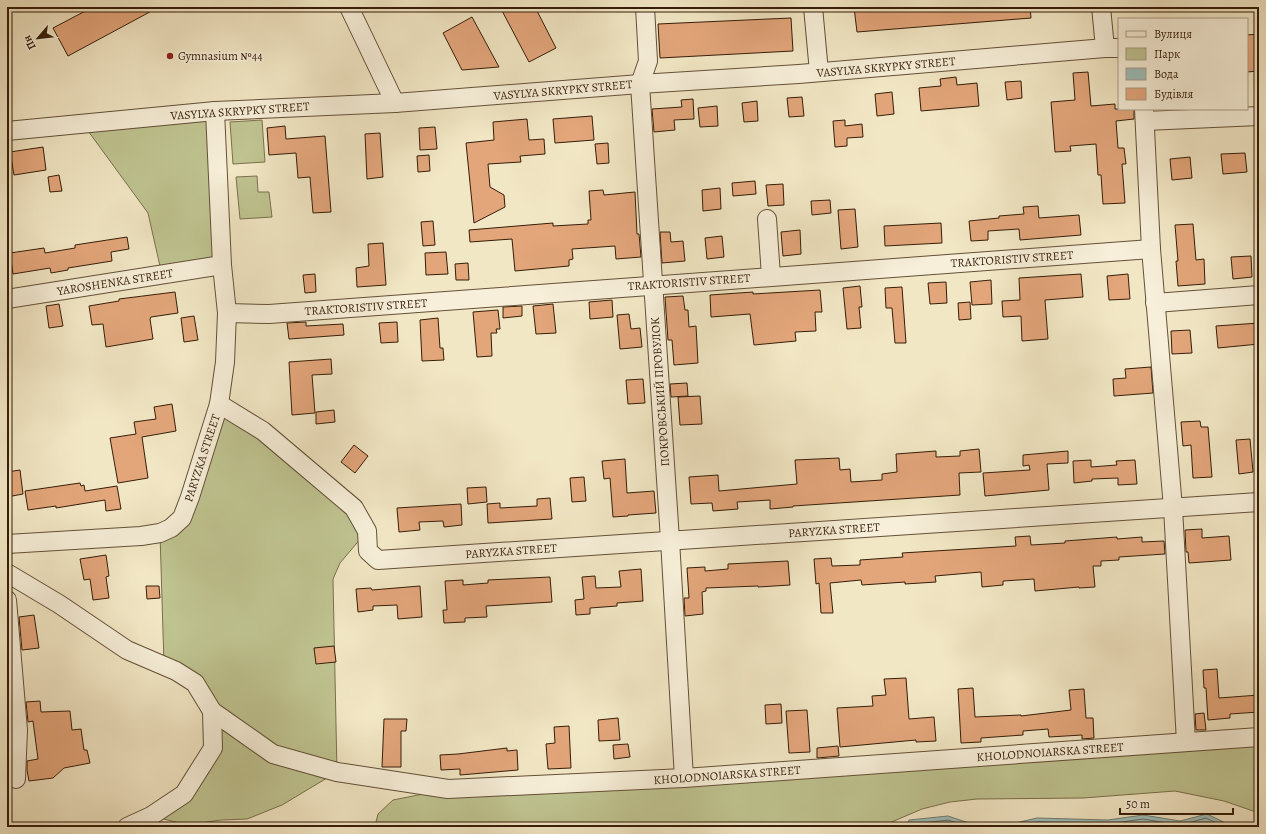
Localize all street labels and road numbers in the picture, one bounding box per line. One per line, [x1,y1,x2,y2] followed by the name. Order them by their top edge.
[815,53,957,81] street label: VASYLYA SKRYPKY STREET
[492,76,634,104] street label: VASYLYA SKRYPKY STREET
[169,98,310,124] street label: VASYLYA SKRYPKY STREET
[950,247,1074,271] street label: TRAKTORISTIV STREET
[55,265,175,299] street label: YAROSHENKA STREET
[627,270,751,294] street label: TRAKTORISTIV STREET
[304,295,428,319] street label: TRAKTORISTIV STREET
[647,316,673,467] street label: ПОКРОВСЬКИЙ ПРОВУЛОК
[180,412,224,504] street label: PARYZKA STREET
[788,519,881,541] street label: PARYZKA STREET
[465,540,558,562] street label: PARYZKA STREET
[976,739,1124,765] street label: KHOLODNOIARSKA STREET
[653,762,801,788] street label: KHOLODNOIARSKA STREET

